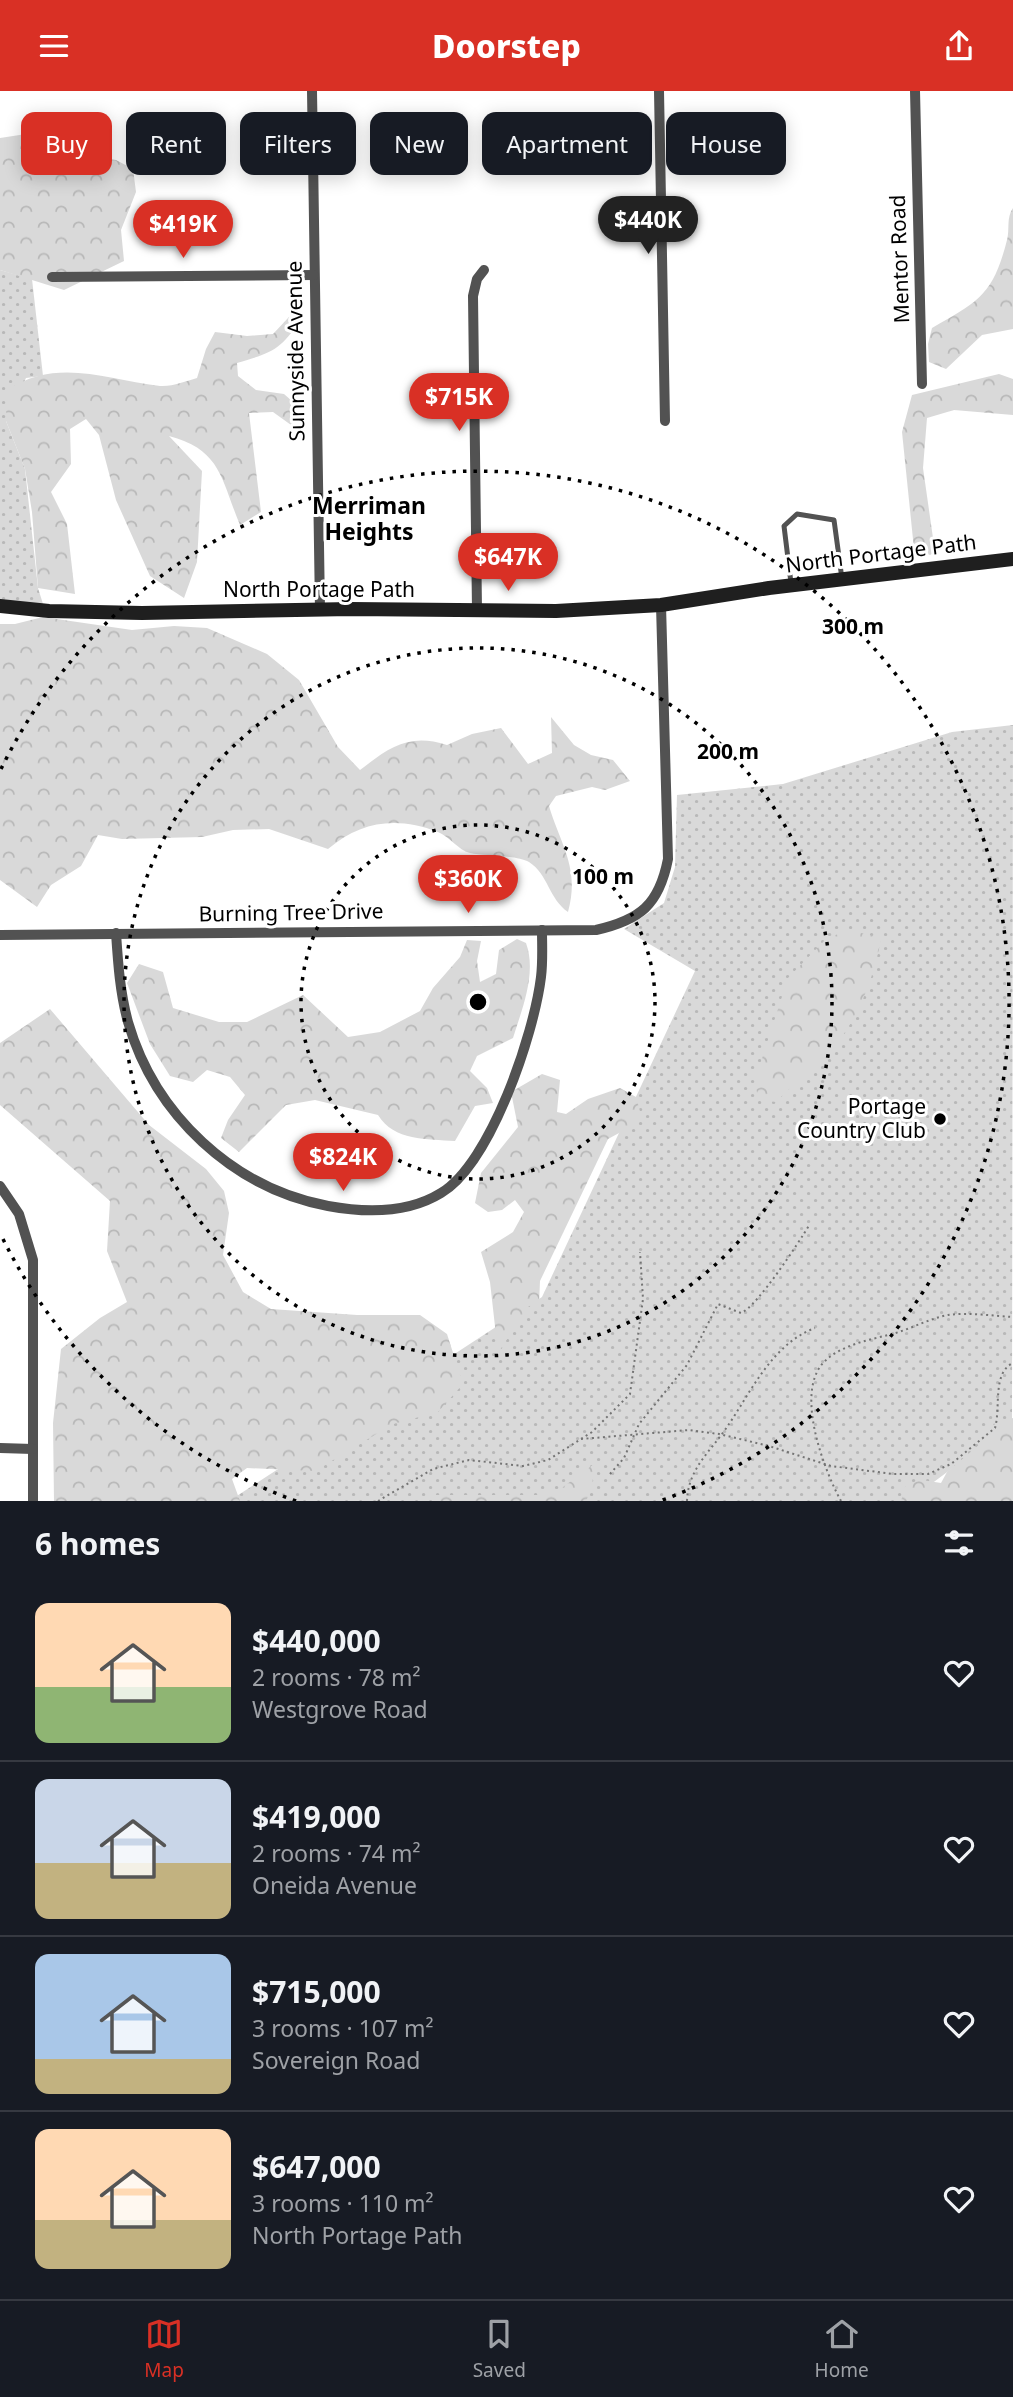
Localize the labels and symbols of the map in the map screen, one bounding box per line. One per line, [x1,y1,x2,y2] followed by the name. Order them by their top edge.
[883,194,915,324] street label: Mentor Road
[599,197,697,256] pin: $440K
[134,201,232,260] pin: $419K
[279,260,311,442] street label: Sunnyside Avenue
[410,373,508,433] pin: $715K
[312,489,426,547] district label: Merriman Heights
[784,527,978,579] street label: North Portage Path
[459,533,557,593] pin: $647K
[223,575,415,603] street label: North Portage Path
[822,612,884,640] text: 300 m
[697,737,759,765] text: 200 m
[419,855,517,915] pin: $360K
[572,862,634,890] text: 100 m
[198,896,384,928] street label: Burning Tree Drive
[466,990,490,1014] centre of rings
[797,1092,926,1144] place label: Portage Country Club
[932,1111,948,1127] marker: Portage Country Club
[294,1133,392,1193] pin: $824K

